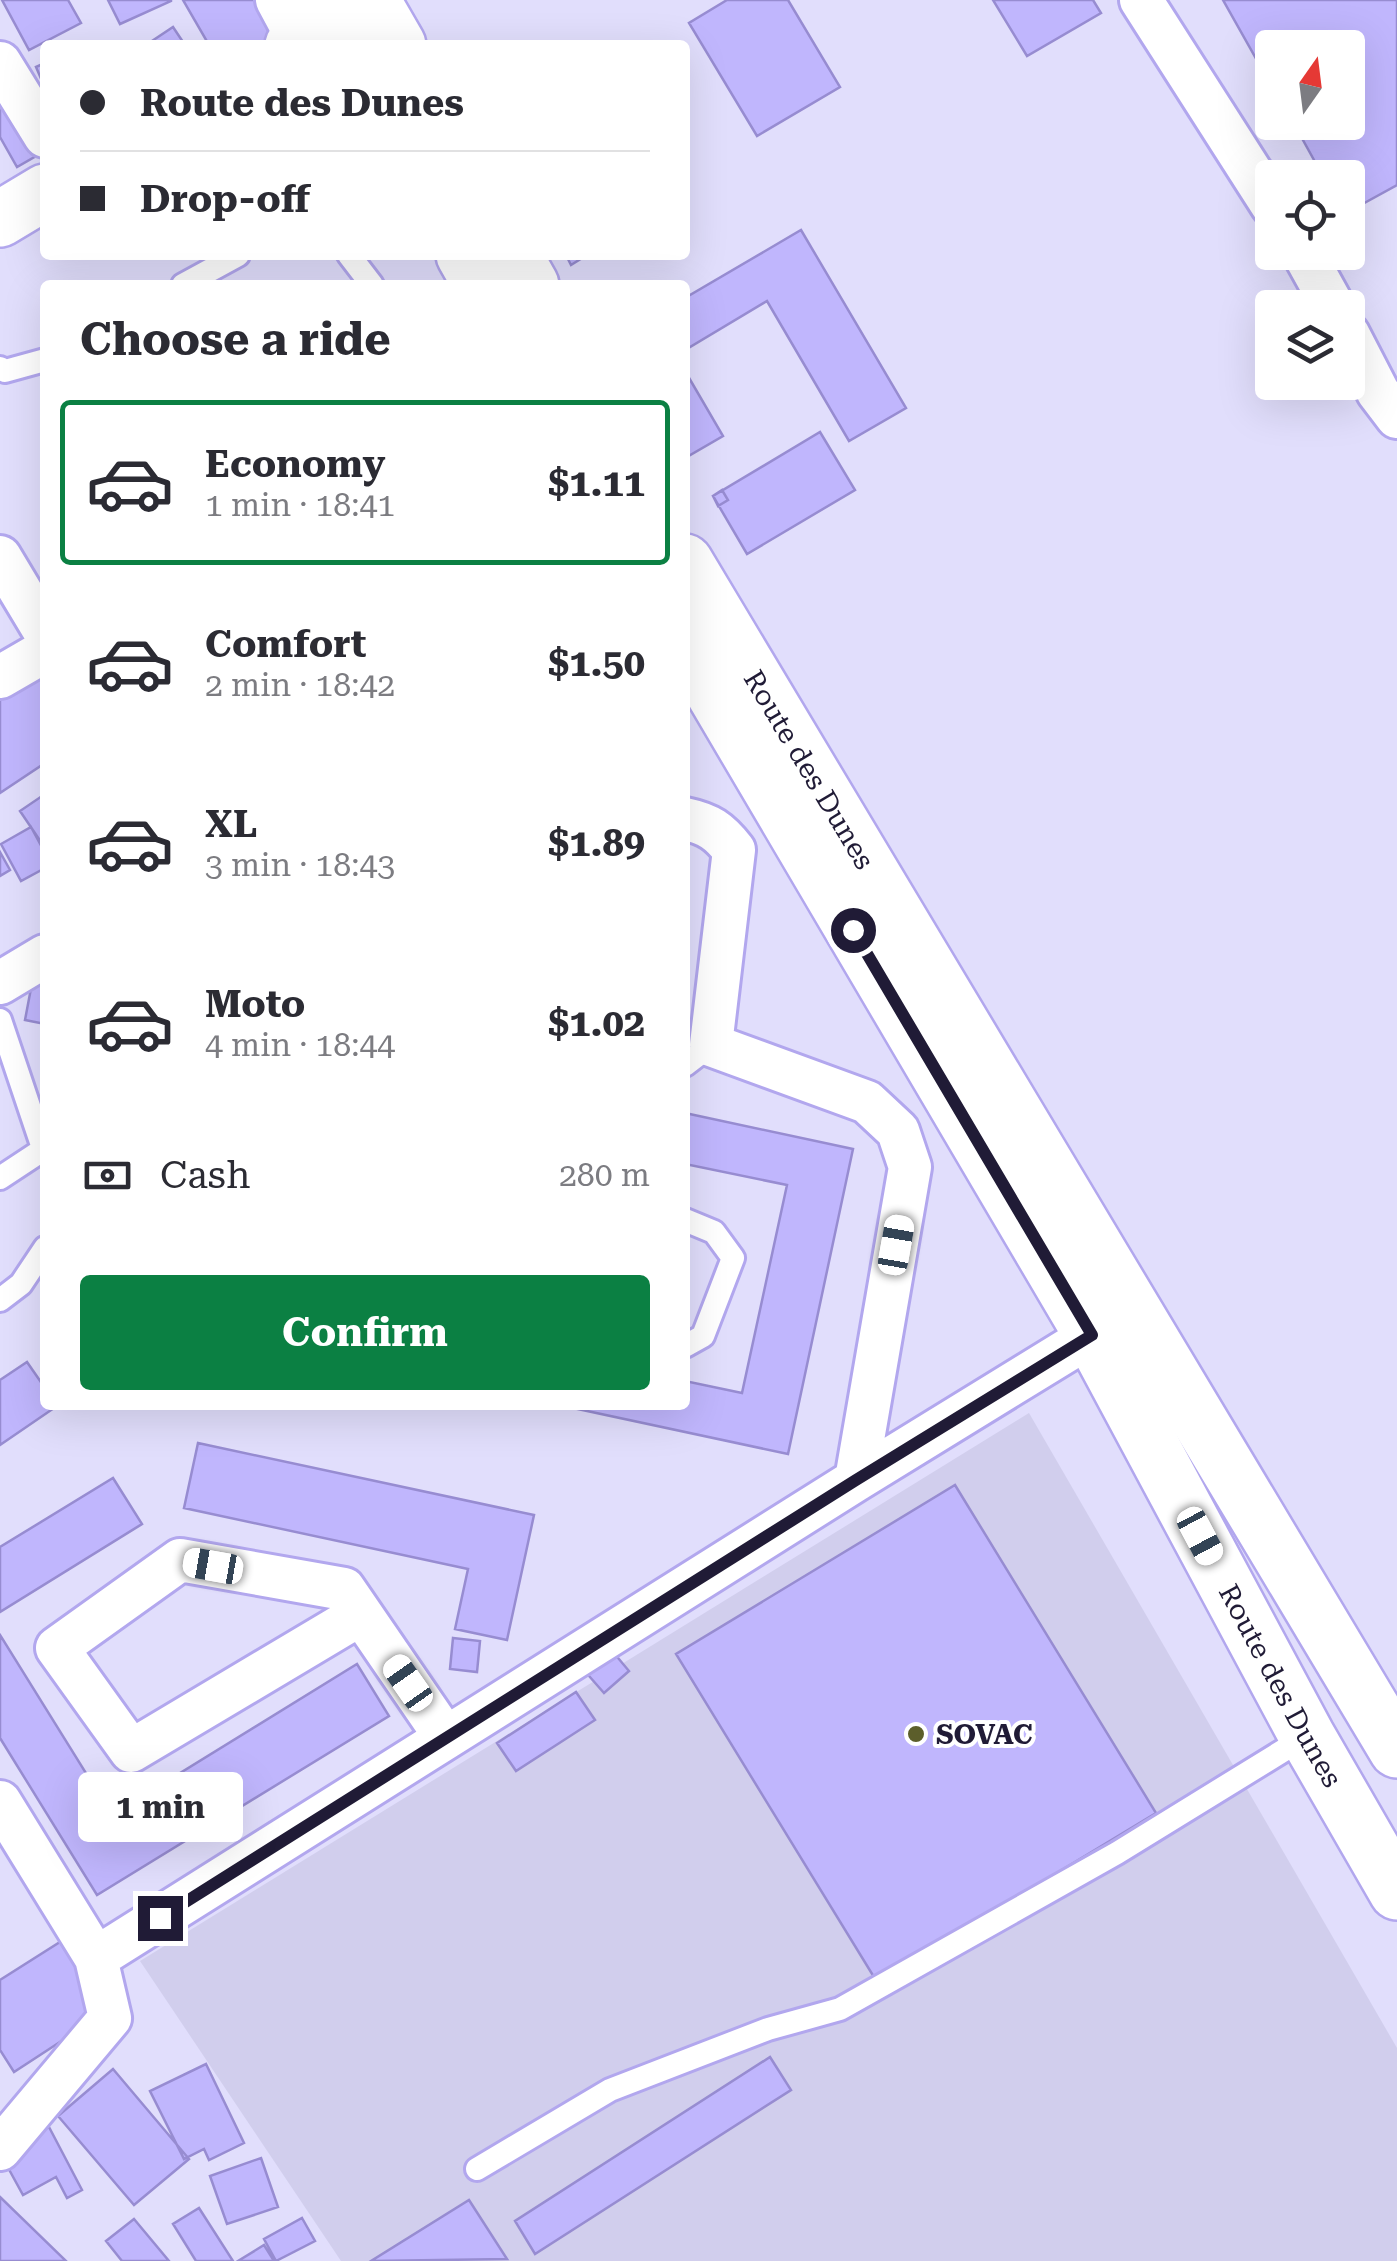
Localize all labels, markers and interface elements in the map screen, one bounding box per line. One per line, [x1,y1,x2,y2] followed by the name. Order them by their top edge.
[1255,30,1365,140] north arrow
[1255,30,1365,400] map controls
[140,81,464,125] text: Route des Dunes
[1255,160,1365,270] button: locate
[140,177,310,221] text: Drop-off
[1255,290,1365,400] button: layers
[80,313,391,366] text: Choose a ride
[85,438,175,528] icon: car
[205,442,385,486] text: Economy
[548,461,645,505] text: $1.11
[205,486,395,524] text: 1 min · 18:41
[85,618,175,708] icon: car
[205,622,366,666] text: Comfort
[548,641,645,685] text: $1.50
[737,664,881,875] street label: Route des Dunes
[205,666,395,704] text: 2 min · 18:42
[85,798,175,888] icon: car
[205,802,257,846] text: XL
[548,821,645,865] text: $1.89
[205,846,395,884] text: 3 min · 18:43
[831,908,876,953] route start
[85,978,175,1068] icon: car
[205,982,305,1026] text: Moto
[548,1001,645,1045] text: $1.02
[205,1026,395,1064] text: 4 min · 18:44
[80,1148,135,1203] icon: cash
[160,1153,250,1197] text: Cash
[559,1156,650,1194] text: 280 m
[876,1213,916,1277] car
[80,1275,650,1390] button: Confirm
[1173,1502,1227,1570] car
[181,1546,245,1586] car
[1212,1579,1349,1793] street label: Route des Dunes
[379,1650,437,1716] car
[936,1718,1033,1751] place label: SOVAC
[905,1723,927,1745] marker: SOVAC
[78,1773,242,1843] callout: 1 min
[116,1788,205,1826] text: 1 min
[138,1896,183,1941] route end

